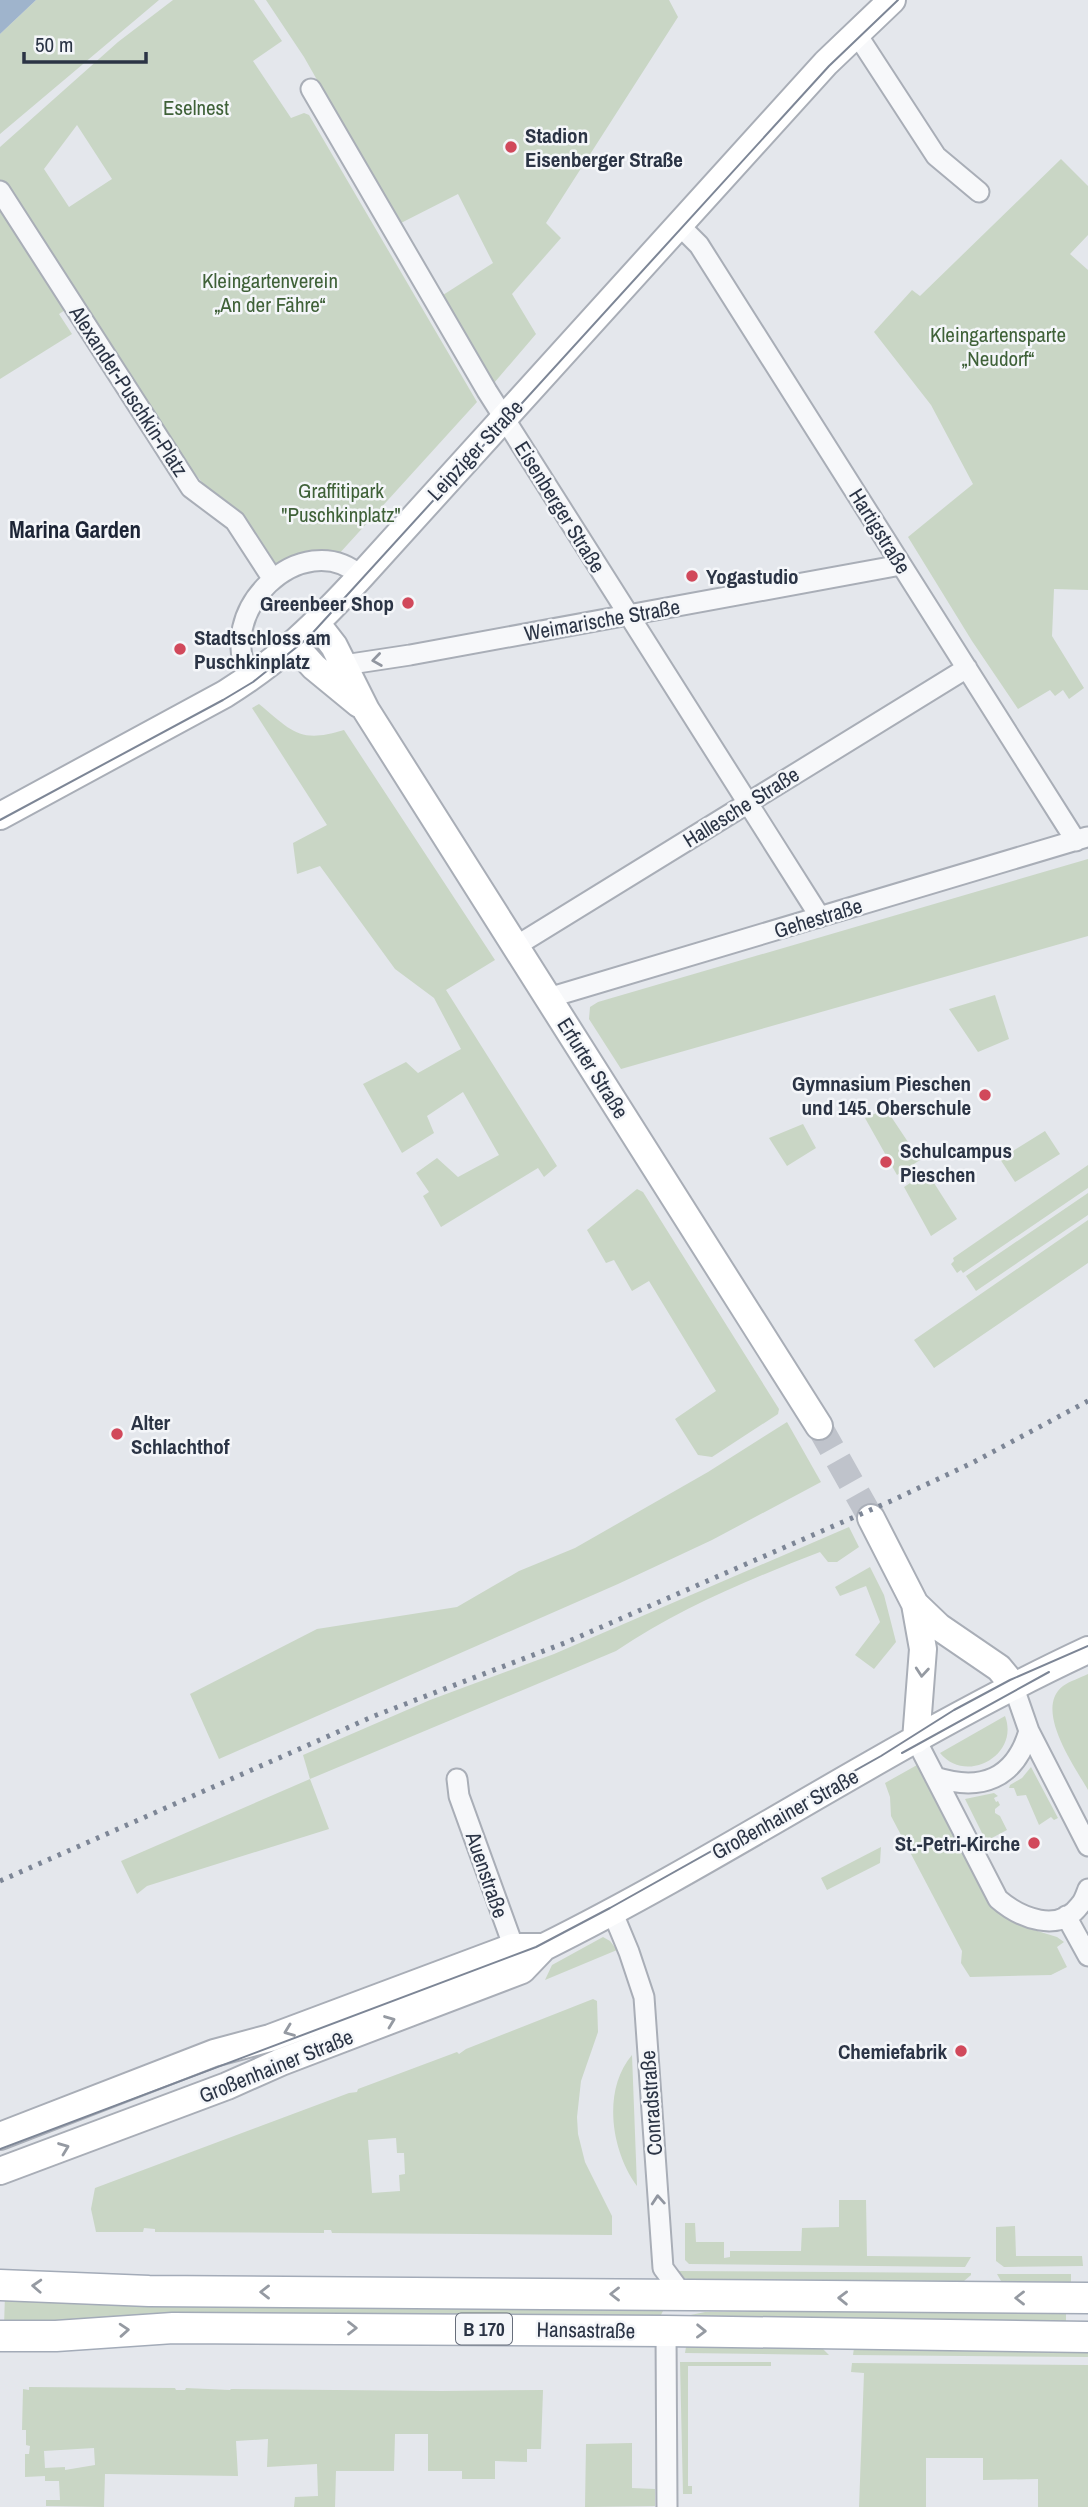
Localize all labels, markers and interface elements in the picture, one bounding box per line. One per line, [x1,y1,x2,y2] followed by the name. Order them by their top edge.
[24,21,147,65] scale bar
[35,30,73,59] text: 50 m
[163,93,229,122] park label: Eselnest
[525,121,683,174] place label: Stadion Eisenberger Straße
[503,139,519,155] marker: Stadion Eisenberger Straße
[202,266,338,319] park label: Kleingartenverein „An der Fähre“
[62,299,195,482] street label: Alexander-Puschkin-Platz
[930,320,1066,373] park label: Kleingartensparte „Neudorf“
[421,393,529,507] street label: Leipziger Straße
[508,436,612,578] street label: Eisenberger Straße
[281,476,401,529] park label: Graffitipark "Puschkinplatz"
[842,483,918,579] street label: Hartigstraße
[9,514,141,545] district label: Marina Garden
[706,562,799,591] place label: Yogastudio
[684,568,700,584] marker: Yogastudio
[260,589,394,618] place label: Greenbeer Shop
[522,592,682,648] street label: Weimarische Straße
[400,595,416,611] marker: Greenbeer Shop
[194,623,331,676] place label: Stadtschloss am Puschkinplatz
[172,641,188,657] marker: Stadtschloss am Puschkinplatz
[371,652,383,667] one-way arrow
[677,760,805,854] street label: Hallesche Straße
[770,891,866,945] street label: Gehestraße
[551,1012,635,1124] street label: Erfurter Straße
[792,1069,971,1122] place label: Gymnasium Pieschen und 145. Oberschule
[977,1087,993,1103] marker: Gymnasium Pieschen und 145. Oberschule
[900,1136,1012,1189] place label: Schulcampus Pieschen
[878,1154,894,1170] marker: Schulcampus Pieschen
[131,1408,230,1461] place label: Alter Schlachthof
[109,1426,125,1442] marker: Alter Schlachthof
[915,1666,930,1677] one-way arrow
[706,1762,864,1866] street label: Großenhainer Straße
[458,1827,515,1922] street label: Auenstraße
[895,1829,1020,1858] place label: St.-Petri-Kirche
[1026,1835,1042,1851] marker: St.-Petri-Kirche
[384,2015,396,2029] one-way arrow
[195,2022,357,2110] street label: Großenhainer Straße
[283,2023,295,2037] one-way arrow
[838,2037,947,2066] place label: Chemiefabrik
[953,2043,969,2059] marker: Chemiefabrik
[633,2049,669,2157] street label: Conradstraße
[58,2142,70,2156] one-way arrow
[651,2194,666,2205] one-way arrow
[32,2279,43,2294] one-way arrow
[259,2284,269,2300] one-way arrow
[609,2287,620,2302] one-way arrow
[837,2290,847,2306] one-way arrow
[1014,2290,1024,2306] one-way arrow
[456,2314,512,2344] road number: B 170
[536,2315,636,2345] street label: Hansastraße
[347,2320,357,2336] one-way arrow
[119,2323,130,2338] one-way arrow
[697,2323,707,2339] one-way arrow

